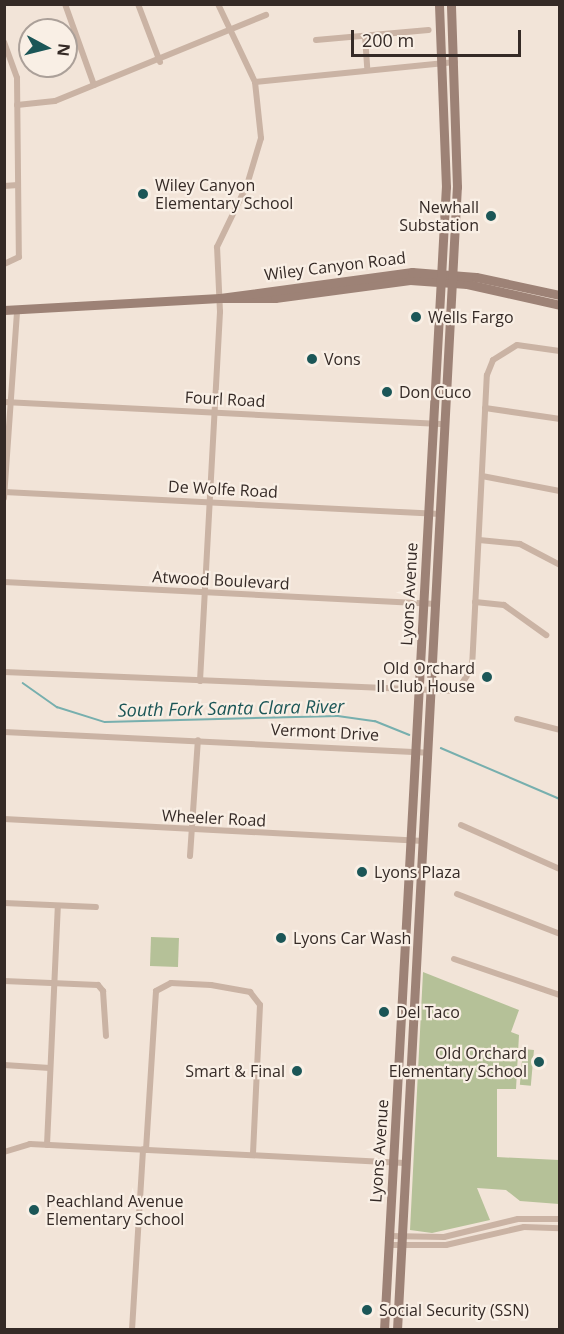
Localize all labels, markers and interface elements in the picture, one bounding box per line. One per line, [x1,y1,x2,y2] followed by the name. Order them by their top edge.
[18,18,78,78] north arrow
[354,18,524,56] scale bar
[362,28,414,52] text: 200 m
[52,42,76,58] text: N
[155,175,293,213] place label: Wiley Canyon Elementary School
[136,187,150,201] marker: Wiley Canyon Elementary School
[399,197,479,235] place label: Newhall Substation
[484,209,498,223] marker: Newhall Substation
[263,248,407,284] street label: Wiley Canyon Road
[428,307,514,327] place label: Wells Fargo
[409,310,423,324] marker: Wells Fargo
[324,349,361,369] place label: Vons
[305,352,319,366] marker: Vons
[399,382,471,402] place label: Don Cuco
[380,385,394,399] marker: Don Cuco
[184,387,266,411] street label: Fourl Road
[168,477,278,501] street label: De Wolfe Road
[397,542,421,646] street label: Lyons Avenue
[152,567,290,593] street label: Atwood Boulevard
[376,658,475,696] place label: Old Orchard II Club House
[480,670,494,684] marker: Old Orchard II Club House
[117,695,345,721] water label: South Fork Santa Clara River
[270,720,380,744] street label: Vermont Drive
[161,806,267,830] street label: Wheeler Road
[374,862,461,882] place label: Lyons Plaza
[355,865,369,879] marker: Lyons Plaza
[293,928,411,948] place label: Lyons Car Wash
[274,931,288,945] marker: Lyons Car Wash
[396,1002,460,1022] place label: Del Taco
[377,1005,391,1019] marker: Del Taco
[389,1043,527,1081] place label: Old Orchard Elementary School
[532,1055,546,1069] marker: Old Orchard Elementary School
[185,1061,285,1081] place label: Smart & Final
[290,1064,304,1078] marker: Smart & Final
[366,1099,392,1203] street label: Lyons Avenue
[46,1191,184,1229] place label: Peachland Avenue Elementary School
[27,1203,41,1217] marker: Peachland Avenue Elementary School
[379,1300,529,1320] place label: Social Security (SSN)
[360,1303,374,1317] marker: Social Security (SSN)

